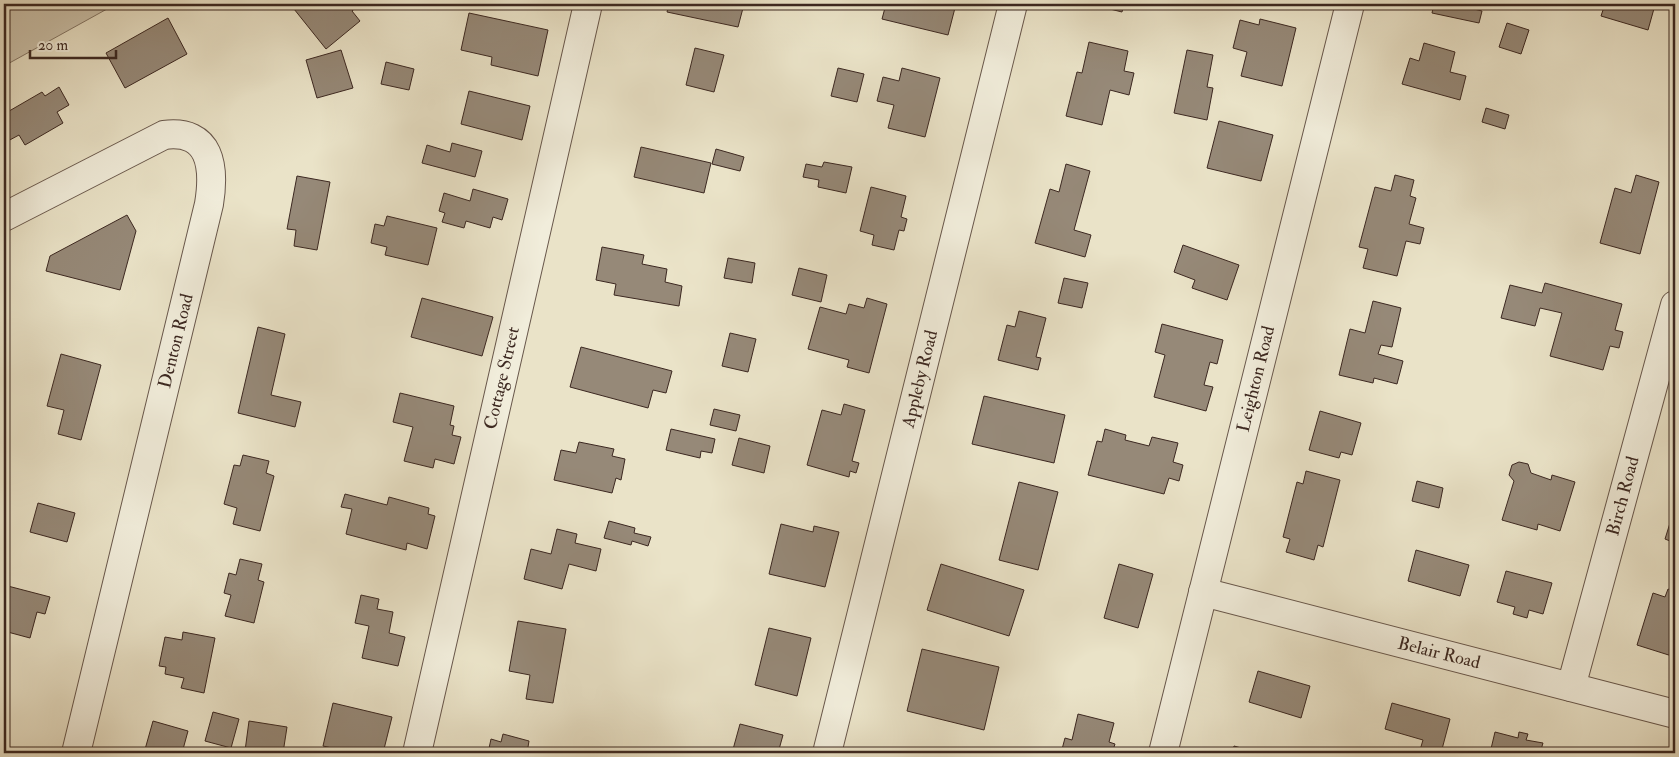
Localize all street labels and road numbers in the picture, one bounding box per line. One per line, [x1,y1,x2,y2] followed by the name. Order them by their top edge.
[153,291,199,391] street label: Denton Road
[1232,323,1280,435] street label: Leighton Road
[479,324,525,431] street label: Cottage Street
[897,328,943,431] street label: Appleby Road
[1601,454,1645,538] street label: Birch Road
[1395,632,1483,674] street label: Belair Road

